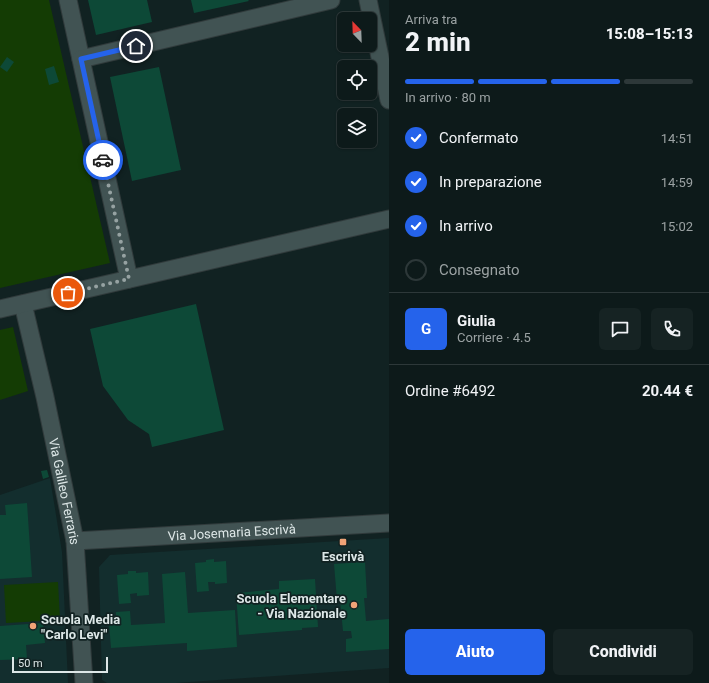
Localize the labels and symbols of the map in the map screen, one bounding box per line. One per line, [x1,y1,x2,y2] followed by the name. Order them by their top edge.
[337,12,377,52] north arrow
[119,29,153,63] pin
[83,140,123,180] courier
[51,276,85,310] pin
[46,437,83,545] street label: Via Galileo Ferraris
[167,521,296,543] street label: Via Josemaria Escrivà
[338,537,348,547] marker: Escrivà
[322,549,364,564] place label: Escrivà
[237,591,346,621] place label: Scuola Elementare - Via Nazionale
[349,600,359,610] marker: Scuola Elementare - Via Nazionale
[41,612,120,642] place label: Scuola Media "Carlo Levi"
[28,621,38,631] marker: Scuola Media "Carlo Levi"
[12,655,108,674] scale bar

